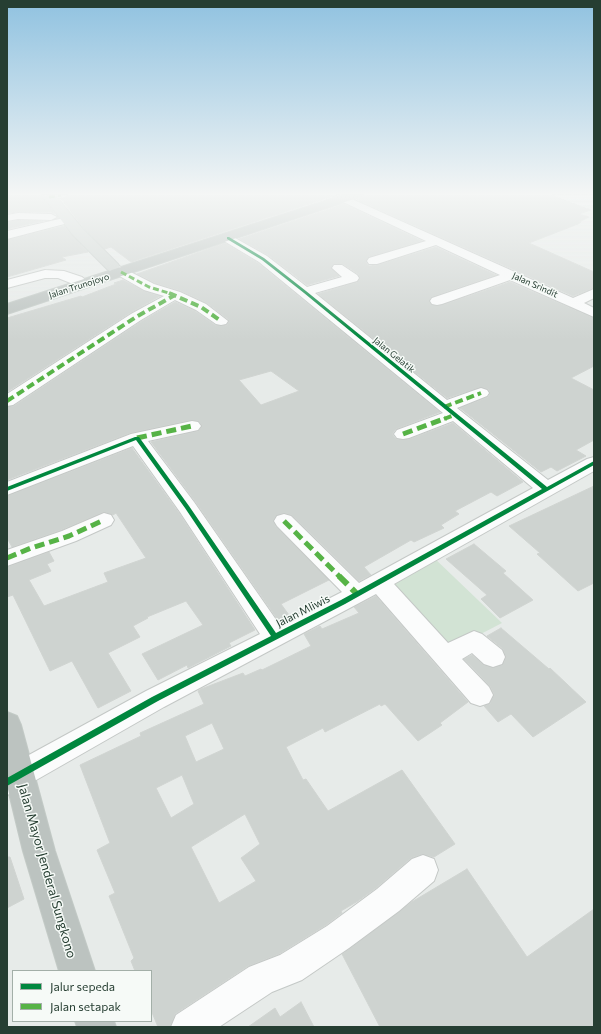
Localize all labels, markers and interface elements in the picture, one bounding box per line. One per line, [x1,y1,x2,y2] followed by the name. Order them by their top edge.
[511,270,559,300] street label: Jalan Srindit
[47,271,111,301] street label: Jalan Trunojoyo
[371,335,417,375] street label: Jalan Gelatik
[274,592,332,630] street label: Jalan Mliwis
[15,782,79,960] street label: Jalan Mayor Jenderal Sungkono
[12,970,152,1022] legend
[50,979,115,993] text: Jalur sepeda
[50,999,121,1013] text: Jalan setapak

